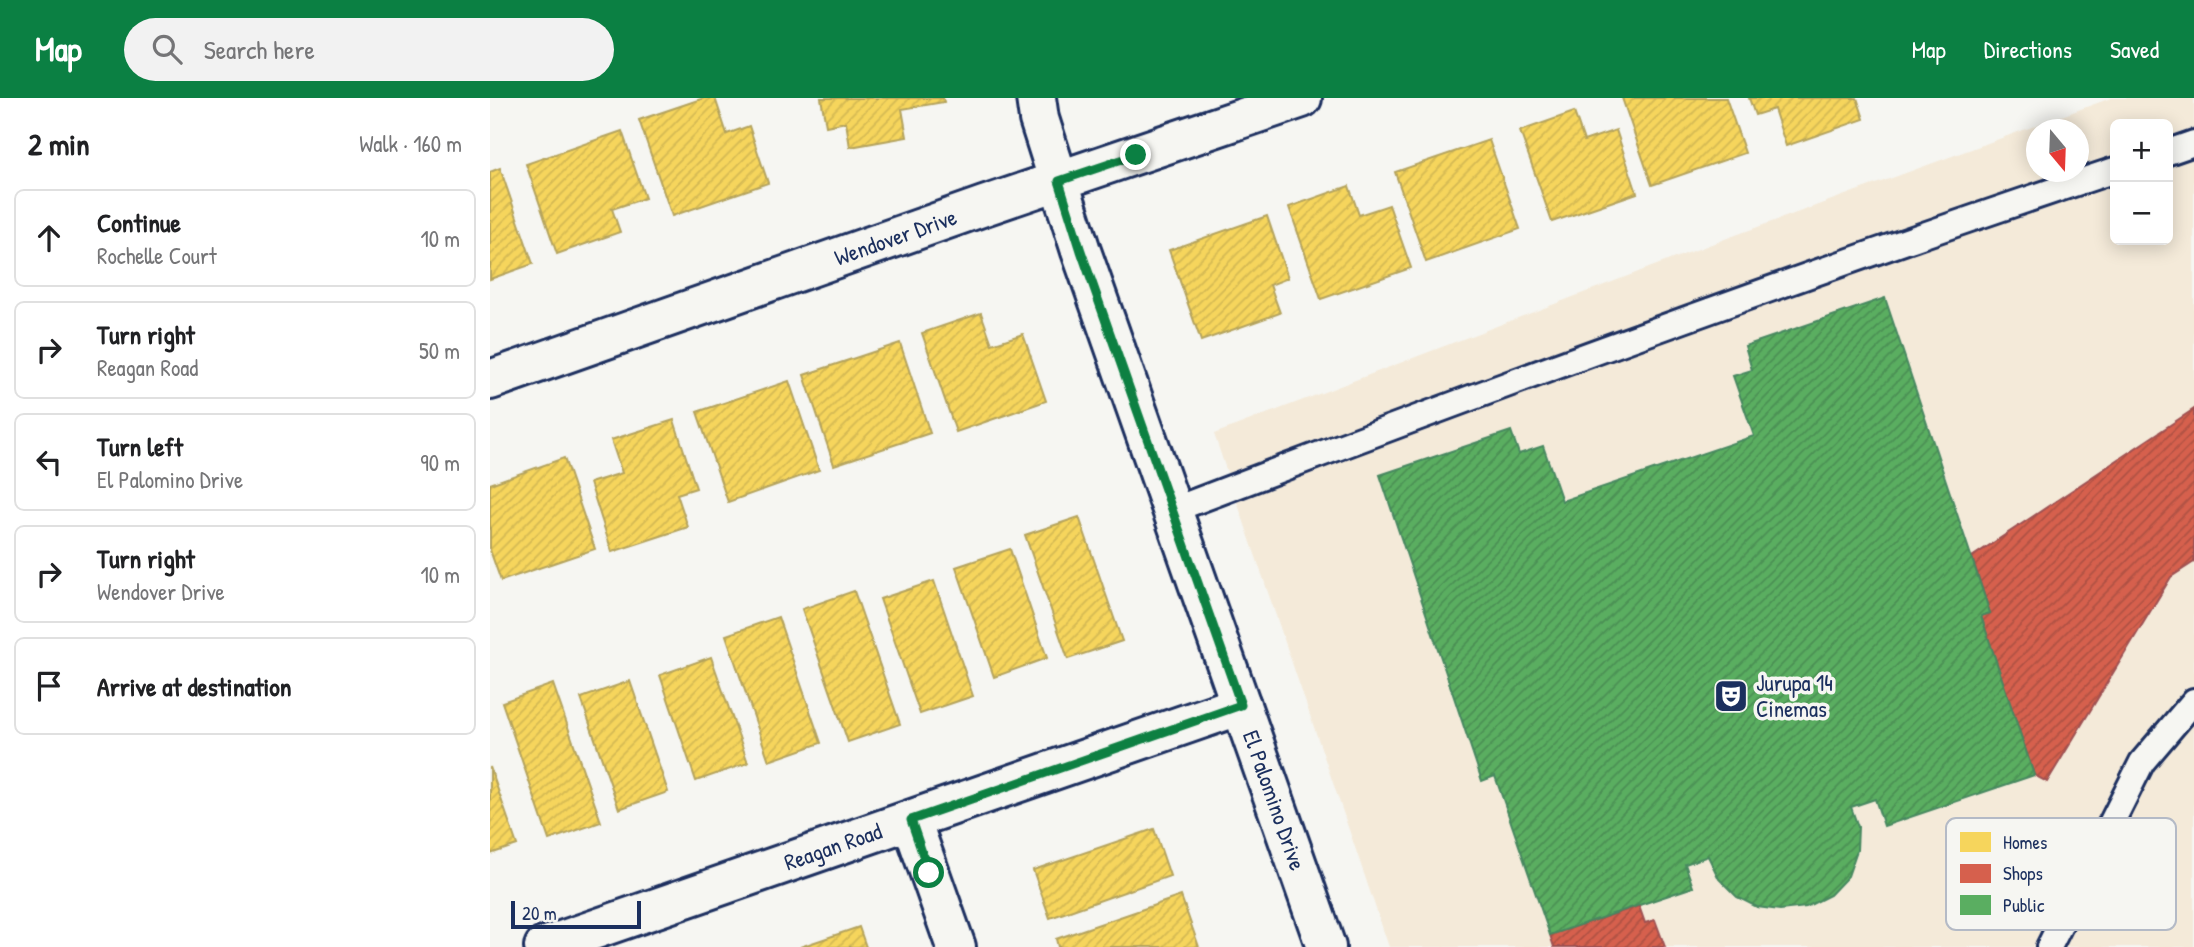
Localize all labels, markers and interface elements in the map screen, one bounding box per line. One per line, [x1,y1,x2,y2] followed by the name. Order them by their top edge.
[124,18,614,81] search box
[35,27,82,71] text: Map
[148,30,186,68] icon: search
[204,32,315,67] text: Search here
[1912,33,1946,65] text: Map
[1984,33,2072,65] text: Directions
[2110,33,2159,65] text: Saved
[2026,119,2089,182] north arrow
[2110,119,2173,245] map controls
[2110,119,2173,182] button: +
[28,124,90,164] text: 2 min
[359,128,462,159] text: Walk · 160 m
[1120,139,1151,170] route end
[2110,182,2173,245] button: −
[830,201,961,273] street label: Wendover Drive
[97,205,181,240] text: Continue
[30,219,68,257] icon: ahead
[420,223,460,254] text: 10 m
[97,240,217,271] text: Rochelle Court
[97,317,195,352] text: Turn right
[30,331,68,369] icon: right
[419,335,460,366] text: 50 m
[97,352,198,383] text: Reagan Road
[97,429,183,464] text: Turn left
[30,443,68,481] icon: left
[420,447,460,478] text: 90 m
[97,464,243,495] text: El Palomino Drive
[97,541,195,576] text: Turn right
[30,555,68,593] icon: right
[420,559,460,590] text: 10 m
[97,576,225,607] text: Wendover Drive
[30,667,68,705] icon: arrive
[1756,667,1833,724] place label: Jurupa 14 Cinemas
[97,669,292,704] text: Arrive at destination
[1712,677,1750,715] theatre icon: Jurupa 14 Cinemas
[1236,726,1314,874] street label: El Palomino Drive
[780,815,886,877] street label: Reagan Road
[1946,818,2176,930] legend
[2003,829,2047,855] text: Homes
[913,857,944,888] route start
[2003,860,2043,886] text: Shops
[2003,892,2045,918] text: Public
[511,898,640,930] scale bar
[522,900,557,926] text: 20 m

